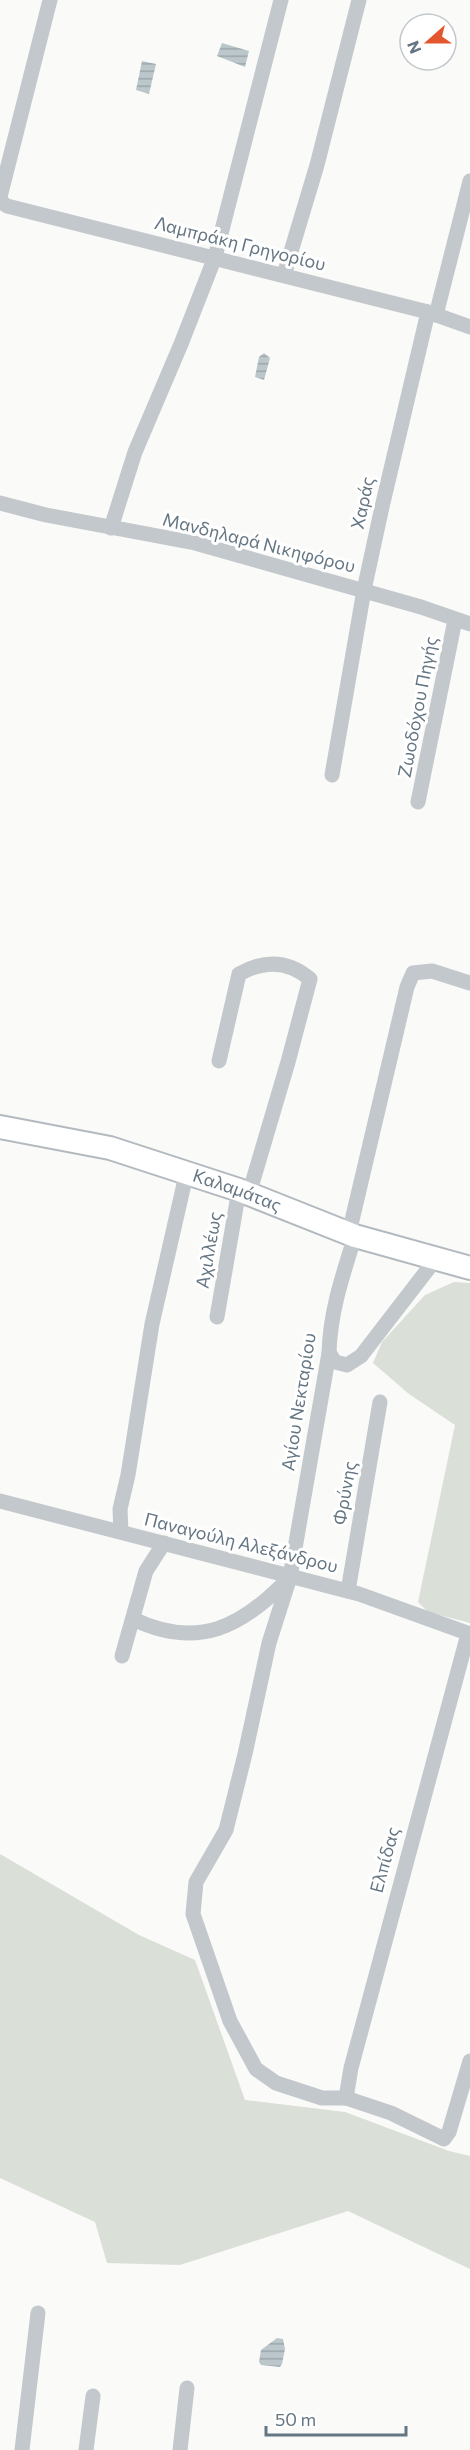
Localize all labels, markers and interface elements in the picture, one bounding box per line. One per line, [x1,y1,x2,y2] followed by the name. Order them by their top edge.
[398,12,458,72] north arrow
[403,39,425,57] text: N
[152,211,328,275] street label: Λαμπράκη Γρηγορίου
[346,474,378,531] street label: Χαράς
[161,507,358,577] street label: Μανδηλαρά Νικηφόρου
[393,634,441,779] street label: Ζωοδόχου Πηγής
[190,1164,285,1216] street label: Καλαμάτας
[190,1210,226,1290] street label: Αχιλλέως
[276,1331,320,1472] street label: Αγίου Νεκταρίου
[328,1459,360,1526] street label: Φρύνης
[142,1507,340,1577] street label: Παναγούλη Αλεξάνδρου
[365,1824,403,1895] street label: Ελπίδας
[266,2399,406,2437] scale bar
[275,2408,316,2430] text: 50 m

